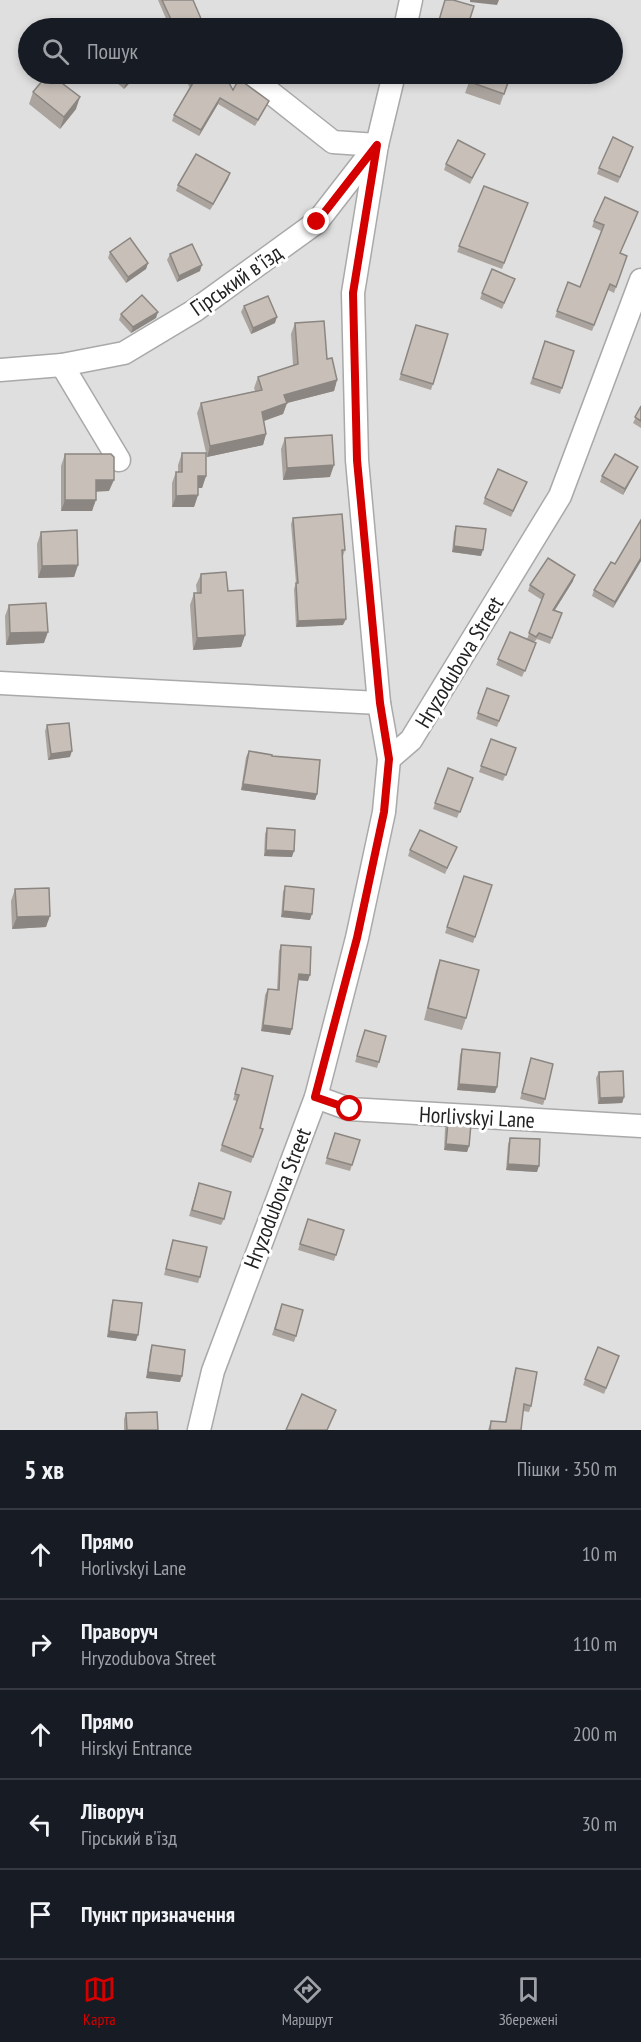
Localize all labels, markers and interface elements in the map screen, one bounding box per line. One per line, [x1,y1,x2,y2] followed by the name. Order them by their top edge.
[18,18,623,84] search box
[39,35,72,68] icon: search
[87,37,138,65] text: Пошук
[303,208,329,234] route end
[185,238,288,322] street label: Гірський в'їзд
[409,591,509,733] street label: Hryzodubova Street
[336,1095,362,1121] route start
[418,1100,536,1134] street label: Horlivskyi Lane
[237,1124,317,1272] street label: Hryzodubova Street
[24,1453,64,1486] text: 5 хв
[517,1456,617,1482] text: Пішки · 350 m
[81,1527,134,1555] text: Прямо
[24,1538,57,1571] icon: ahead
[582,1541,617,1567] text: 10 m
[81,1555,186,1581] text: Horlivskyi Lane
[81,1617,158,1645] text: Праворуч
[24,1628,57,1661] icon: right
[573,1631,617,1657] text: 110 m
[81,1645,216,1671] text: Hryzodubova Street
[81,1707,134,1735] text: Прямо
[24,1718,57,1751] icon: ahead
[573,1721,617,1747] text: 200 m
[81,1735,192,1761] text: Hirskyi Entrance
[81,1797,144,1825] text: Ліворуч
[24,1808,57,1841] icon: left
[582,1811,617,1837] text: 30 m
[81,1825,177,1851] text: Гірський в'їзд
[24,1898,57,1931] icon: arrive
[81,1900,235,1928] text: Пункт призначення
[83,1973,116,2029] tab: Карта
[282,1973,333,2029] tab: Маршрут
[499,1973,558,2029] tab: Збережені

